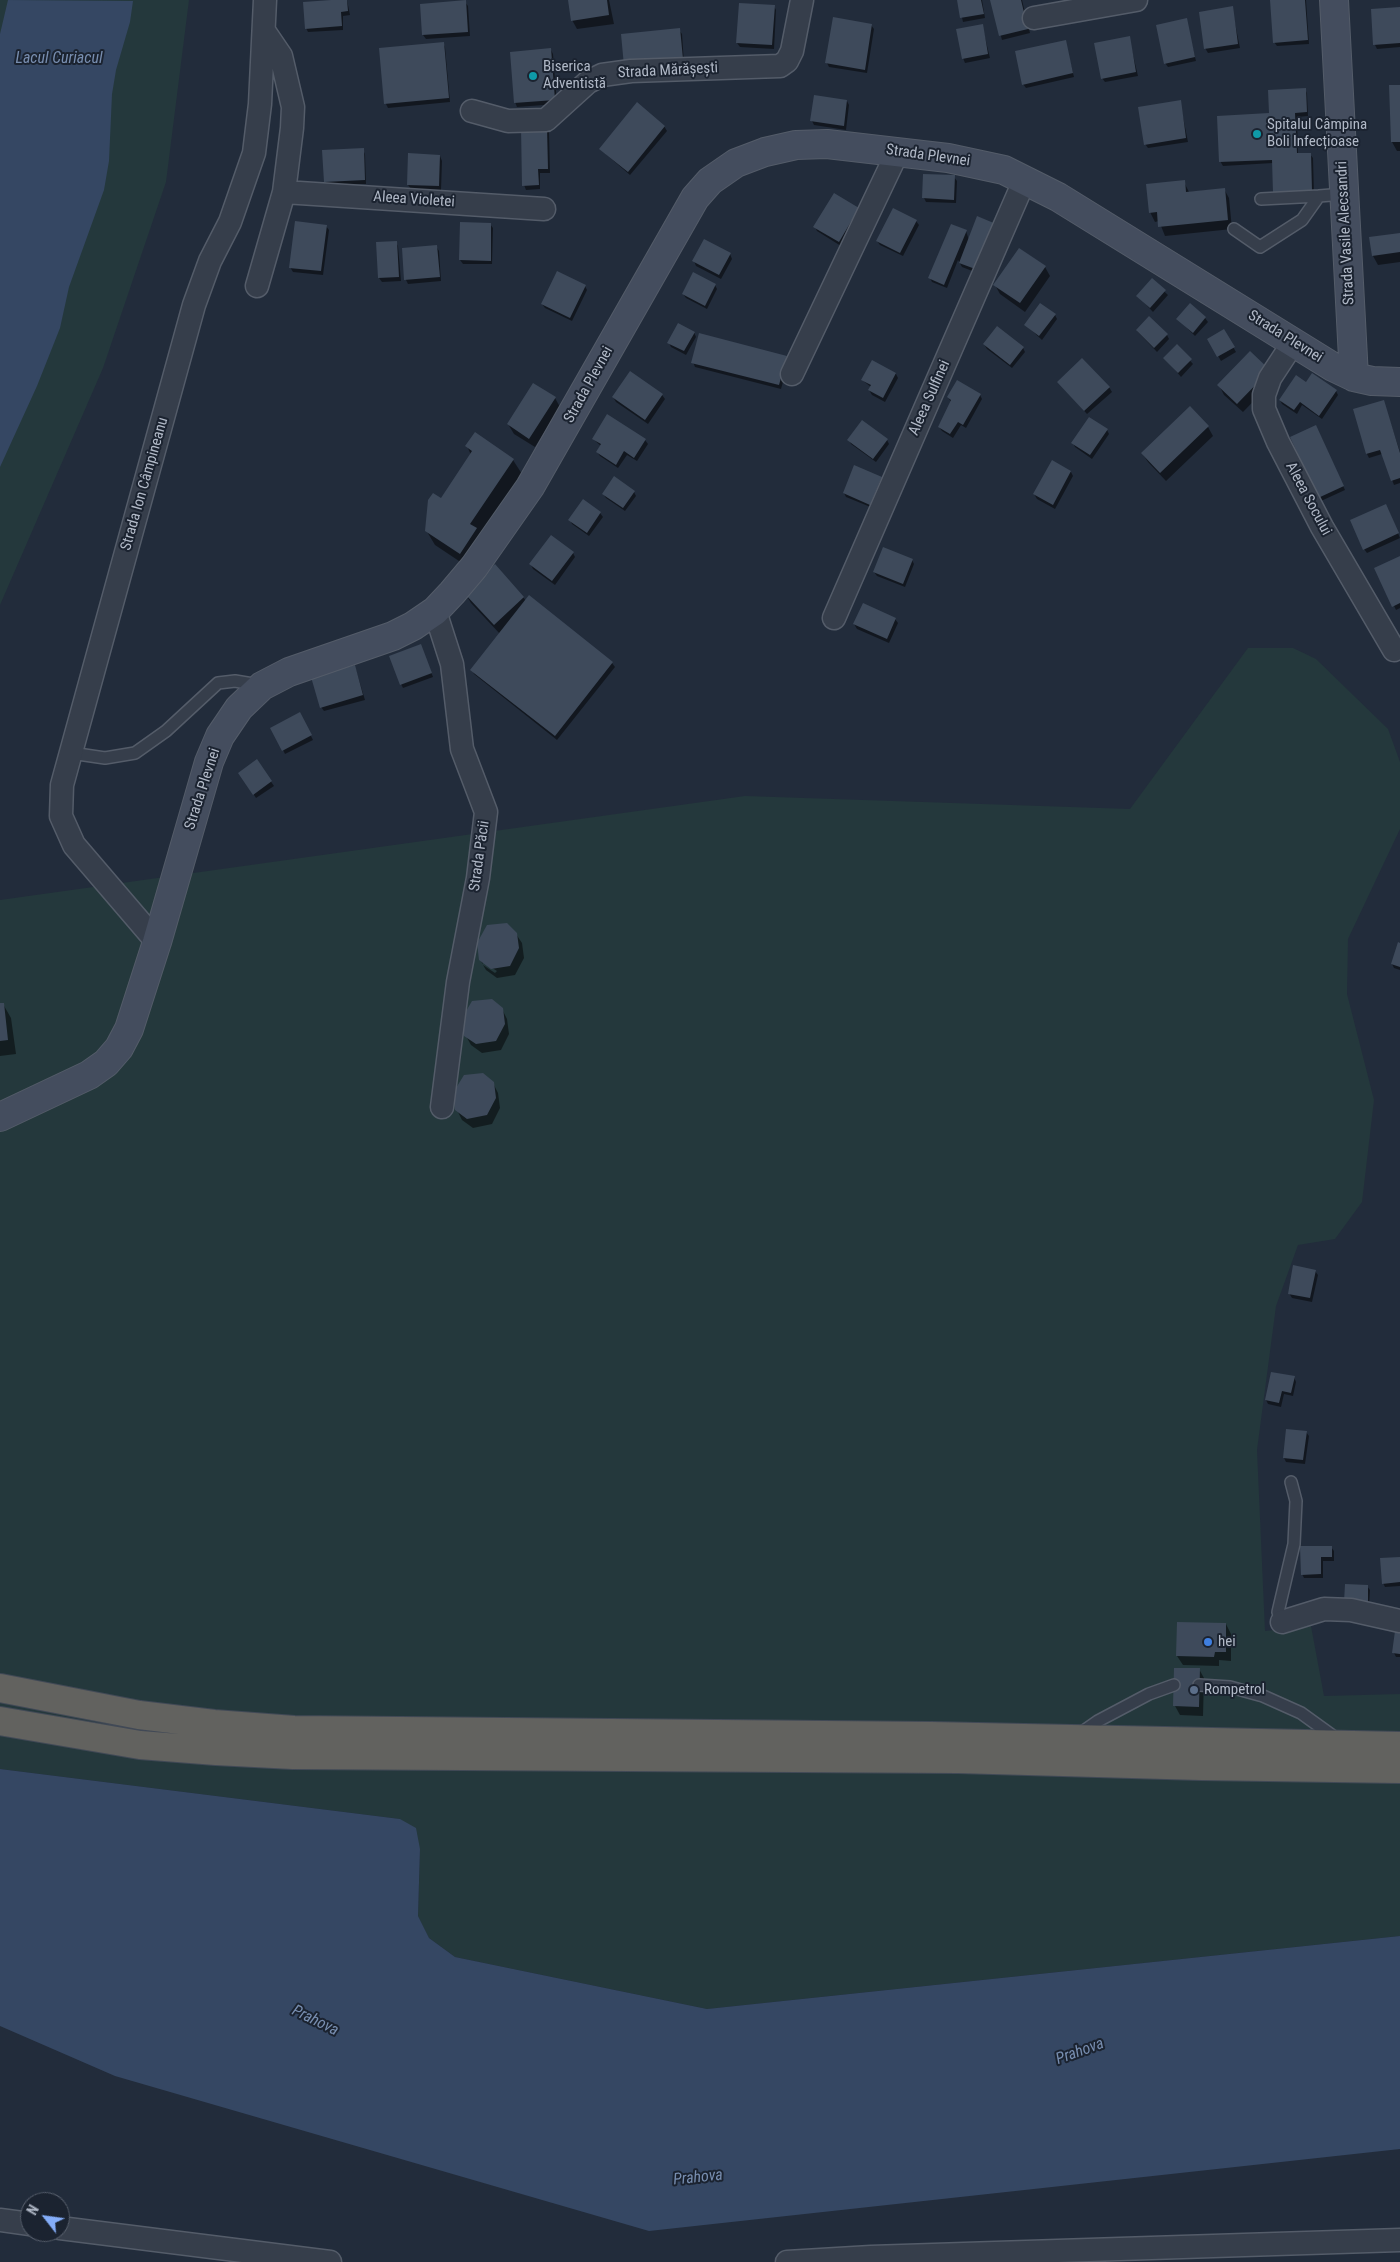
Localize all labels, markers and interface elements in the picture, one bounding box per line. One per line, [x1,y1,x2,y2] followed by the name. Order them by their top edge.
[16,49,102,69] water label: Lacul Curiacul
[543,58,606,93] place label: Biserica Adventistă
[617,59,719,83] street label: Strada Mărășești
[527,70,539,82] marker: Biserica Adventistă
[1267,116,1367,151] place label: Spitalul Câmpina Boli Infecțioase
[1251,128,1263,140] marker: Spitalul Câmpina Boli Infecțioase
[885,141,971,171] street label: Strada Plevnei
[1333,161,1359,305] street label: Strada Vasile Alecsandri
[373,188,455,212] street label: Aleea Violetei
[1244,307,1326,367] street label: Strada Plevnei
[561,344,617,426] street label: Strada Plevnei
[905,358,955,438] street label: Aleea Sulfinei
[117,415,173,553] street label: Strada Ion Câmpineanu
[1281,459,1335,539] street label: Aleea Socului
[181,746,225,832] street label: Strada Plevnei
[466,820,494,892] street label: Strada Păcii
[1218,1633,1236,1651] place label: hei
[1202,1636,1214,1648] marker: hei
[1204,1681,1265,1699] place label: Rompetrol
[1188,1684,1200,1696] marker: Rompetrol
[289,2002,341,2040] water label: Prahova
[1053,2035,1107,2069] water label: Prahova
[672,2166,724,2190] water label: Prahova
[20,2192,70,2242] north arrow
[24,2202,42,2218] text: N

